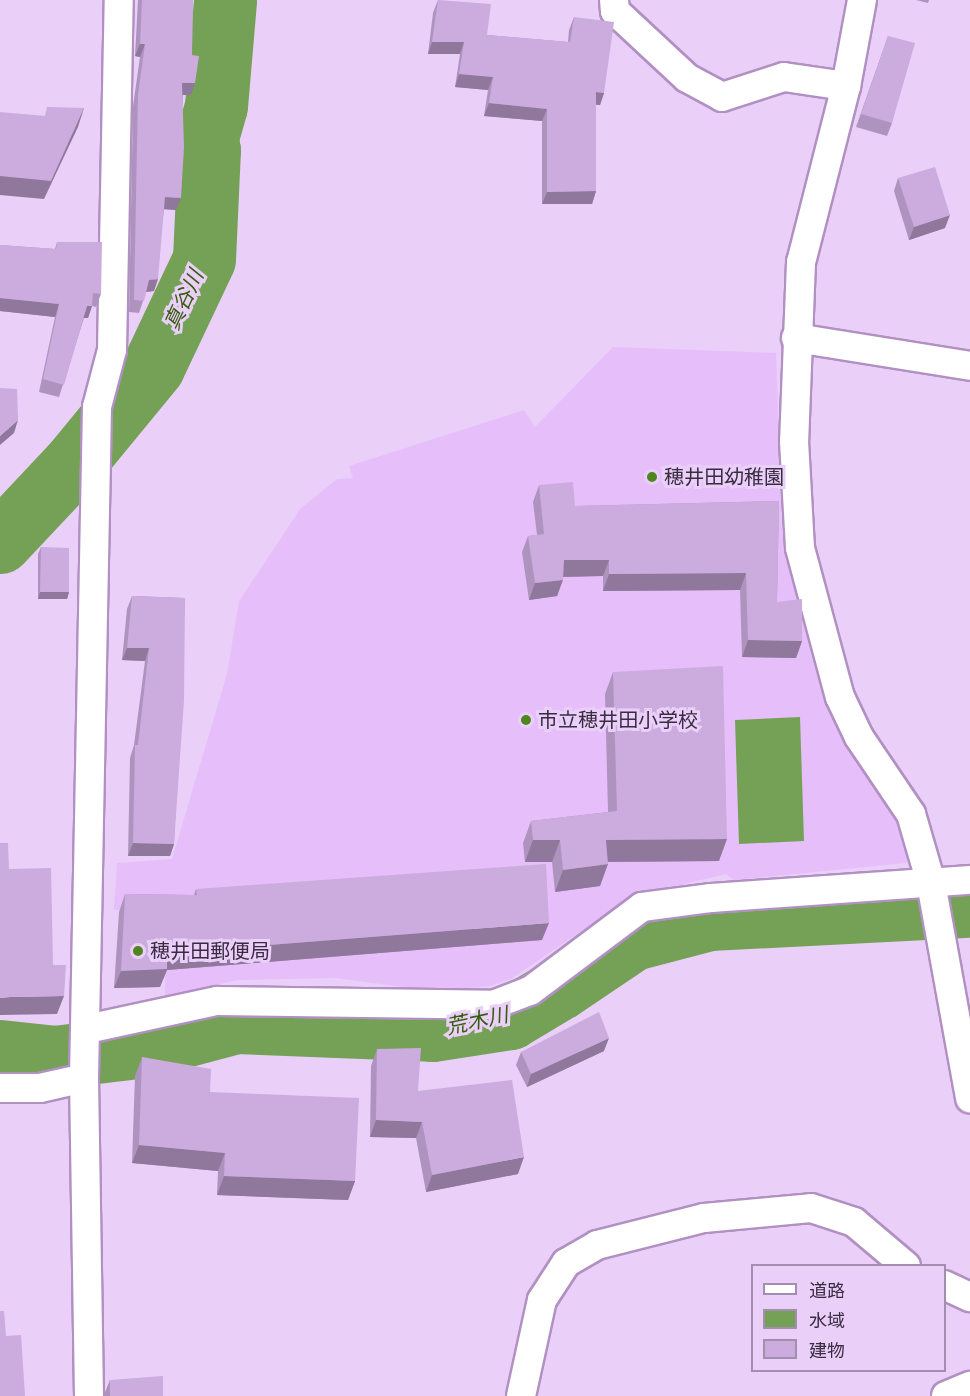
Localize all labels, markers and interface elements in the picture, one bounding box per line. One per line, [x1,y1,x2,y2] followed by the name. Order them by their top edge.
[159,266,209,334] water label: 真谷川
[664,465,784,489] place label: 穂井田幼稚園
[645,470,659,484] marker: 穂井田幼稚園
[538,708,698,732] place label: 市立穂井田小学校
[519,713,533,727] marker: 市立穂井田小学校
[150,939,270,963] place label: 穂井田郵便局
[131,944,145,958] marker: 穂井田郵便局
[444,1002,510,1040] water label: 荒木川
[751,1264,946,1372] legend
[809,1280,845,1301] text: 道路
[809,1310,845,1331] text: 水域
[809,1340,845,1361] text: 建物

